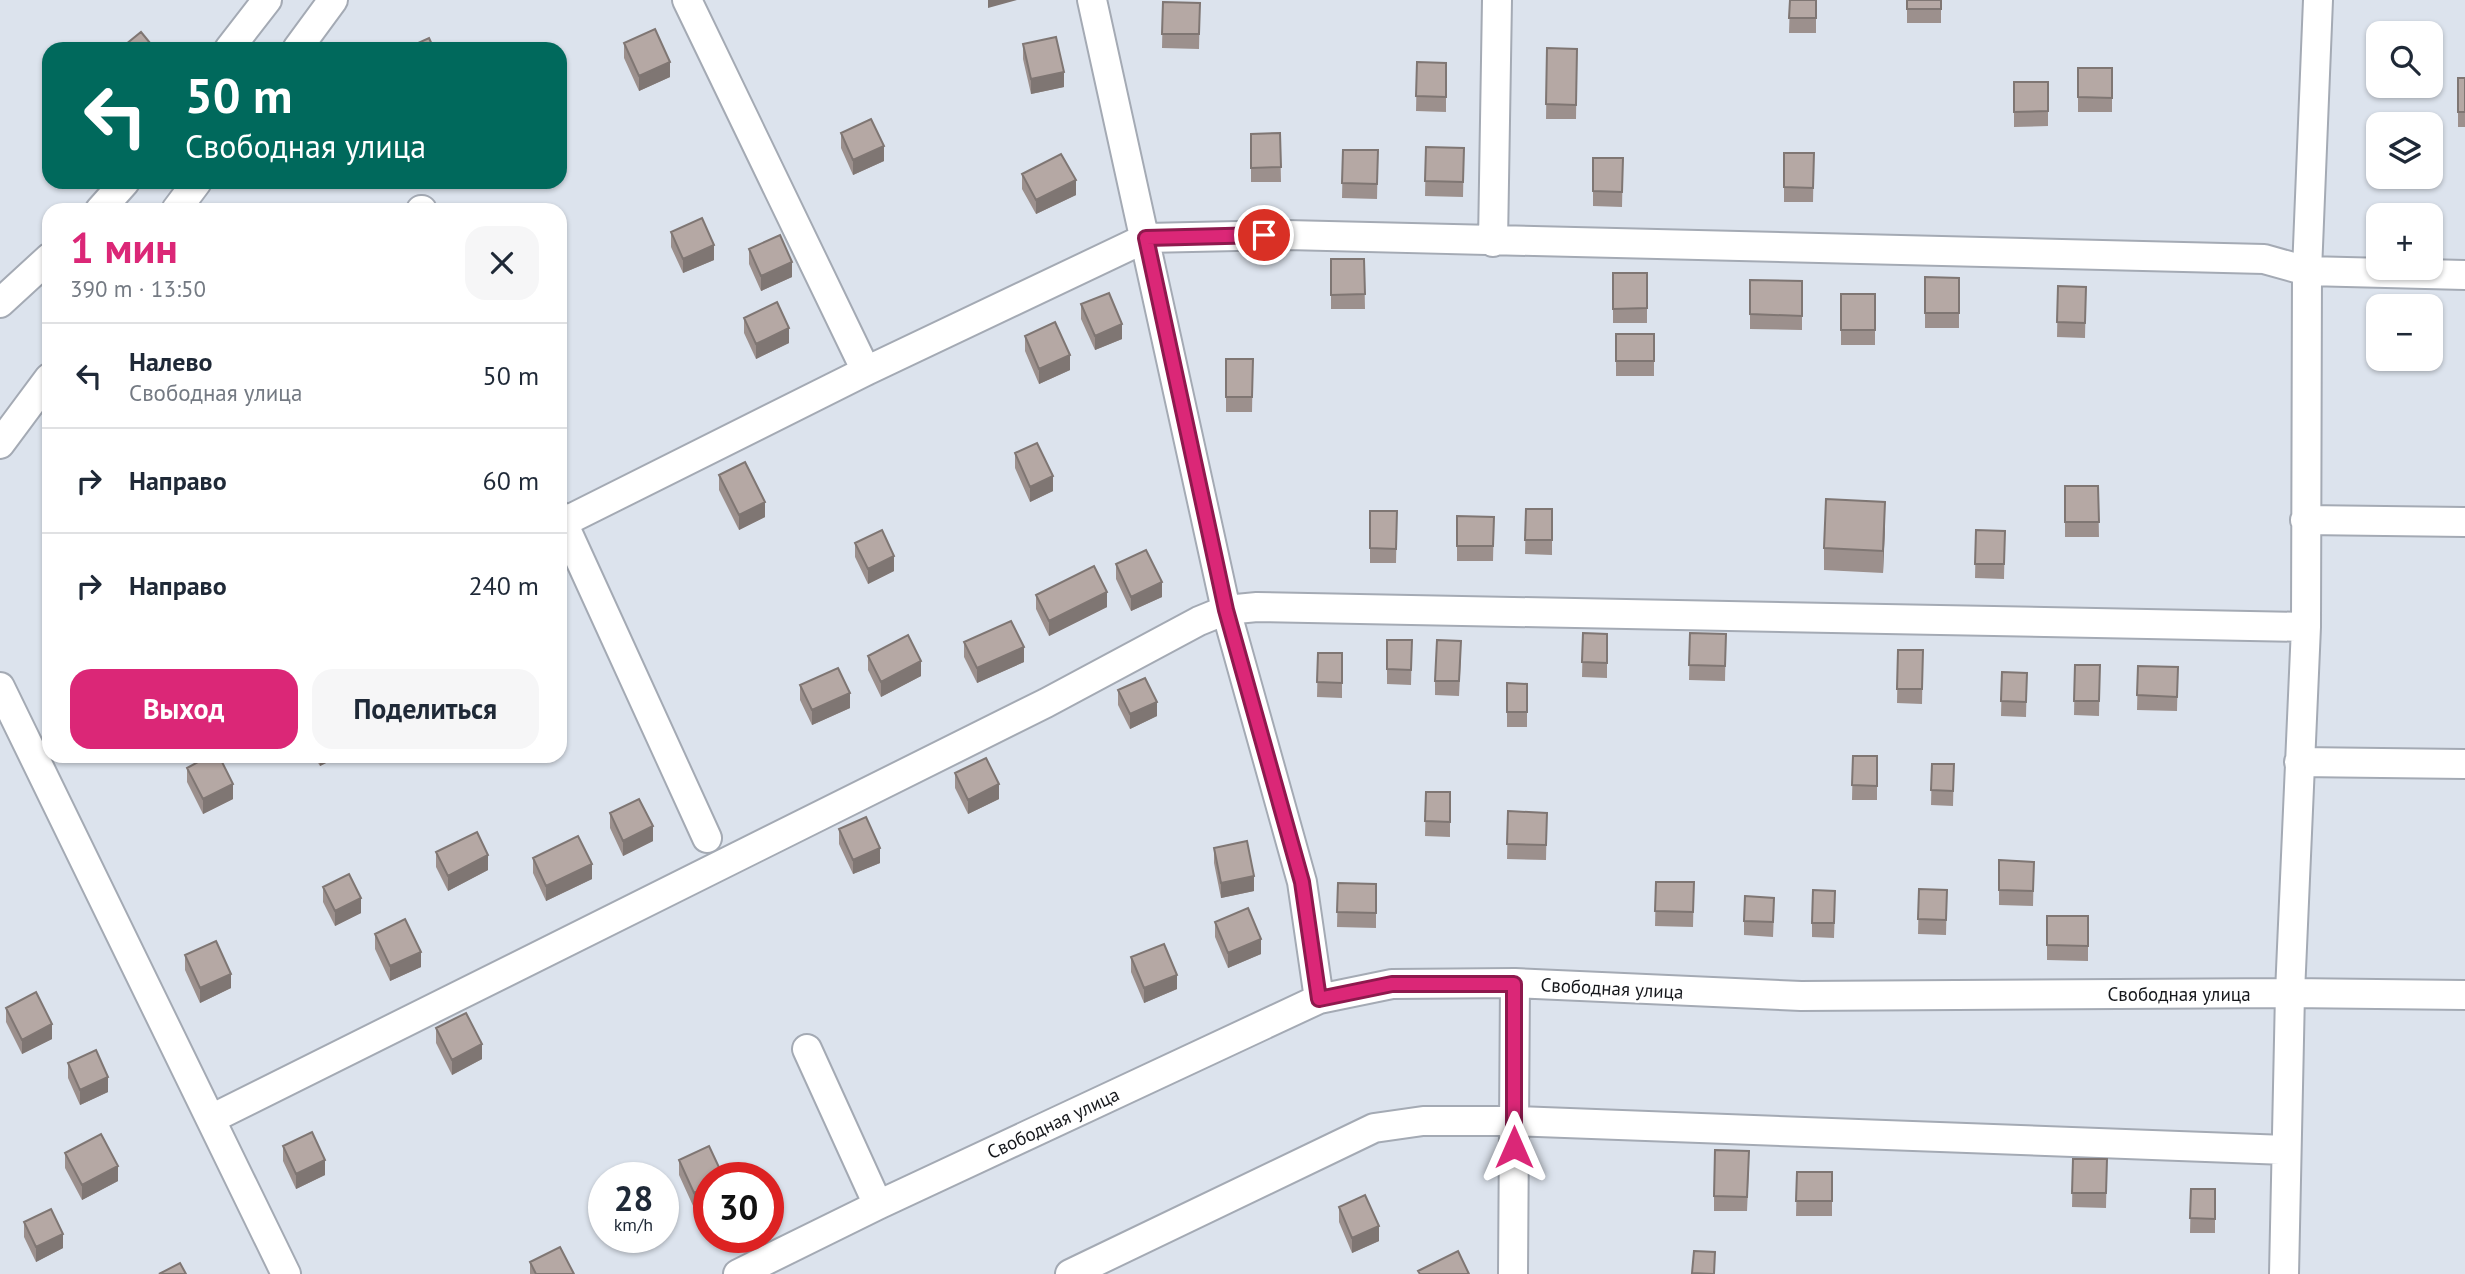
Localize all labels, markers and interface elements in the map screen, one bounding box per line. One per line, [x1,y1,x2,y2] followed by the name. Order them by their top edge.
[2366,21,2443,371] map controls
[2366,21,2443,98] button: search
[185,63,292,127] text: 50 m
[70,70,161,161] icon: left
[2366,112,2443,189] button: layers
[185,125,426,167] text: Свободная улица
[2366,203,2443,280] button: +
[1234,205,1294,265] pin
[1245,216,1283,254] icon: arrive
[70,220,178,275] text: 1 мин
[465,226,539,300] button: close
[70,274,206,303] text: 390 m · 13:50
[2366,294,2443,371] button: −
[129,345,213,378] text: Налево
[70,357,108,395] icon: left
[483,359,539,392] text: 50 m
[129,378,302,407] text: Свободная улица
[70,462,108,500] icon: right
[129,464,227,497] text: Направо
[483,464,539,497] text: 60 m
[70,567,108,605] icon: right
[129,569,227,602] text: Направо
[468,569,539,602] text: 240 m
[70,669,298,749] button: Выход
[312,669,539,749] button: Поделиться
[1540,972,1684,1004] street label: Свободная улица
[2107,982,2251,1006] street label: Свободная улица
[983,1082,1123,1164] street label: Свободная улица
[1477,1110,1551,1184] position arrow
[693,1162,784,1253] speed limit sign: 30
[614,1175,653,1221] text: 28
[614,1213,653,1236] text: km/h

